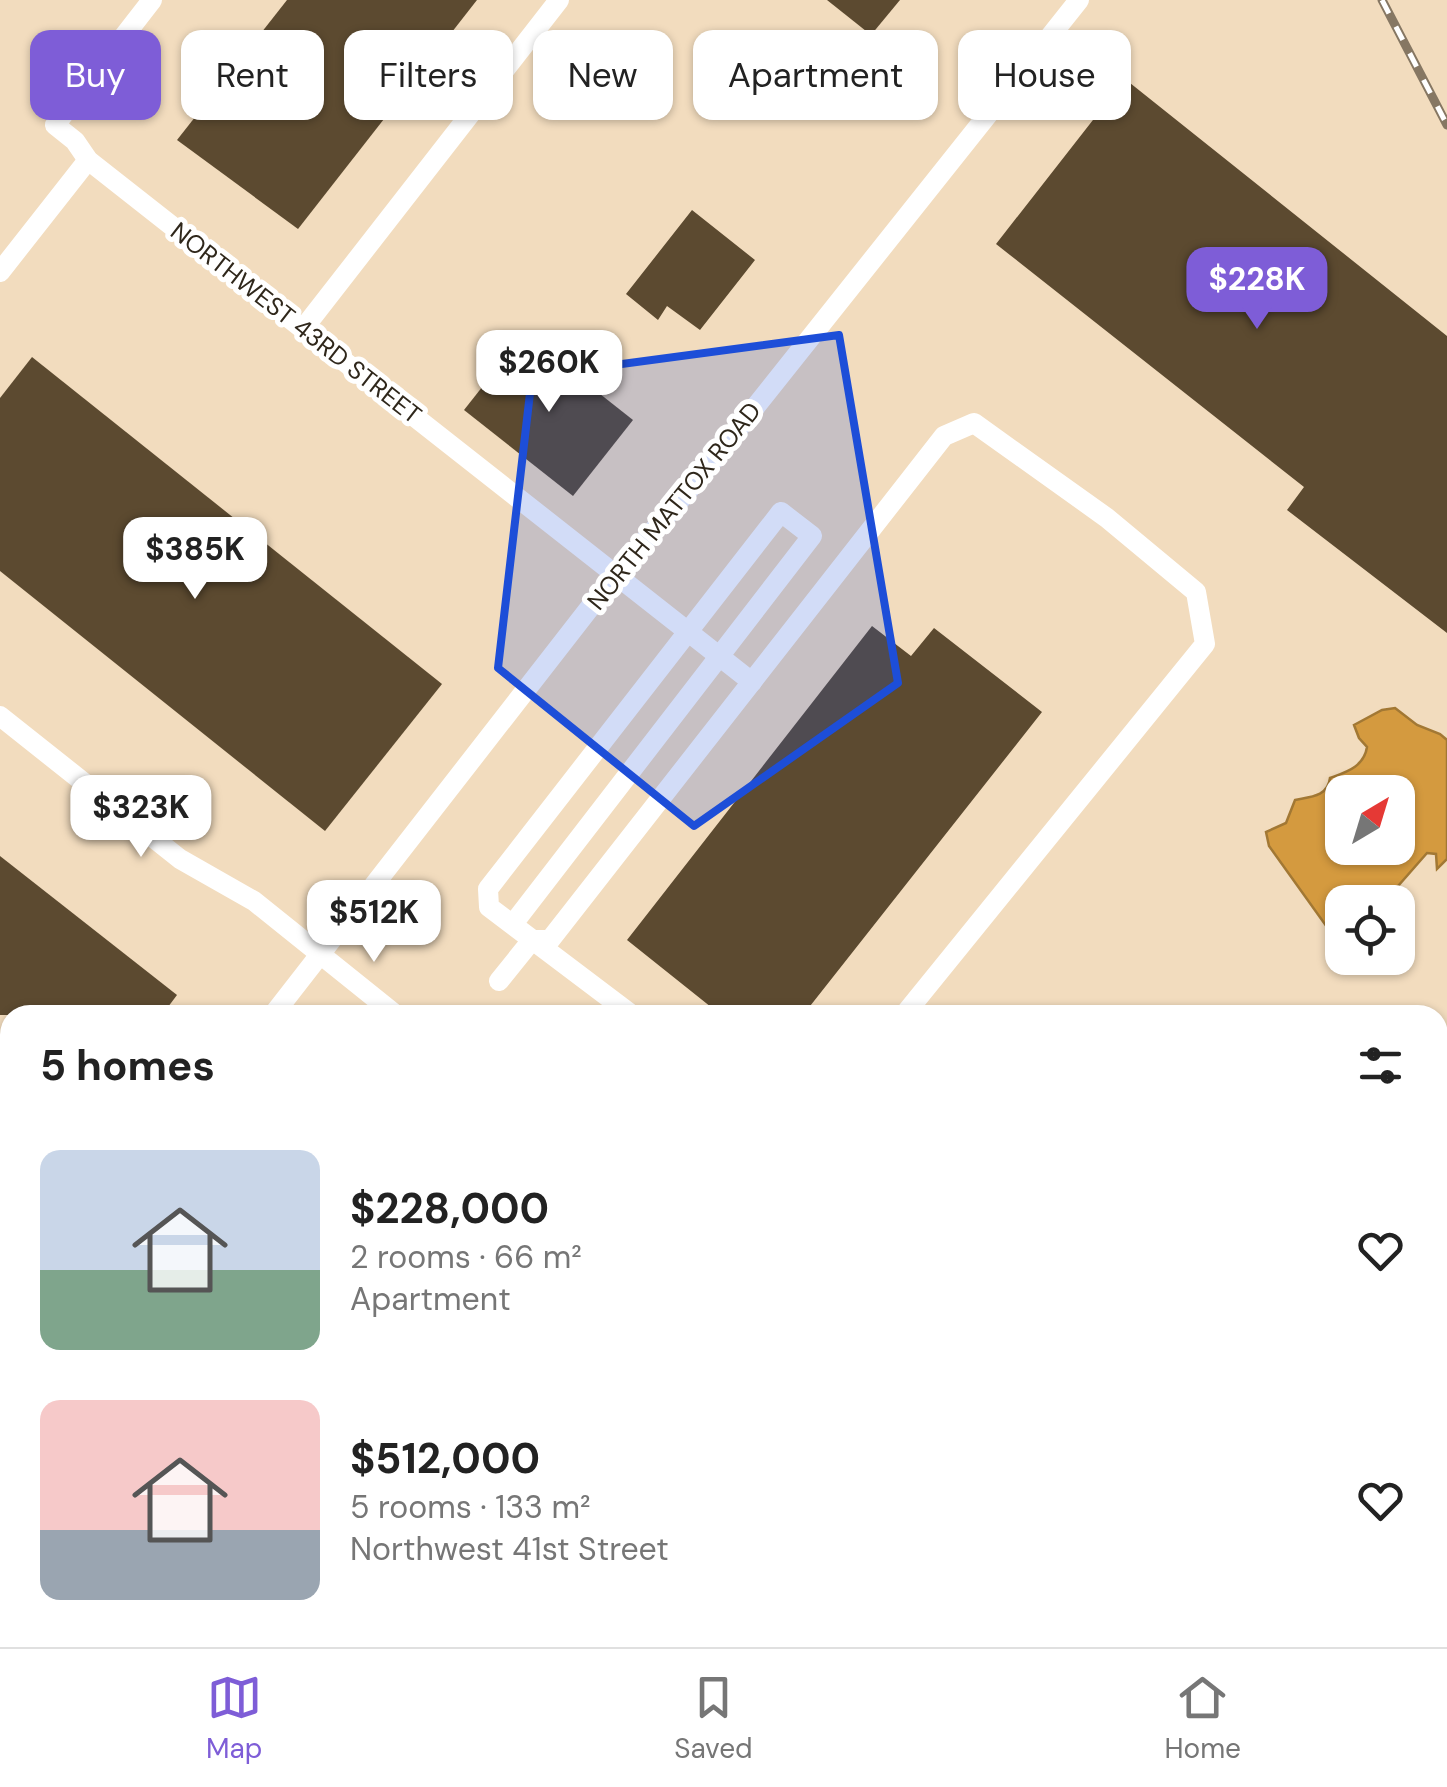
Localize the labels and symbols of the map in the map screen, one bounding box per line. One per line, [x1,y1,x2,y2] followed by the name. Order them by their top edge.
[164,215,428,431] street label: NORTHWEST 43RD STREET
[1187,247,1327,332] pin: $228K
[479,330,619,415] pin: $260K
[580,395,768,617] street label: NORTH MATTOX ROAD
[125,517,265,602] pin: $385K
[71,775,211,860] pin: $323K
[1325,775,1415,865] north arrow
[304,880,444,965] pin: $512K

